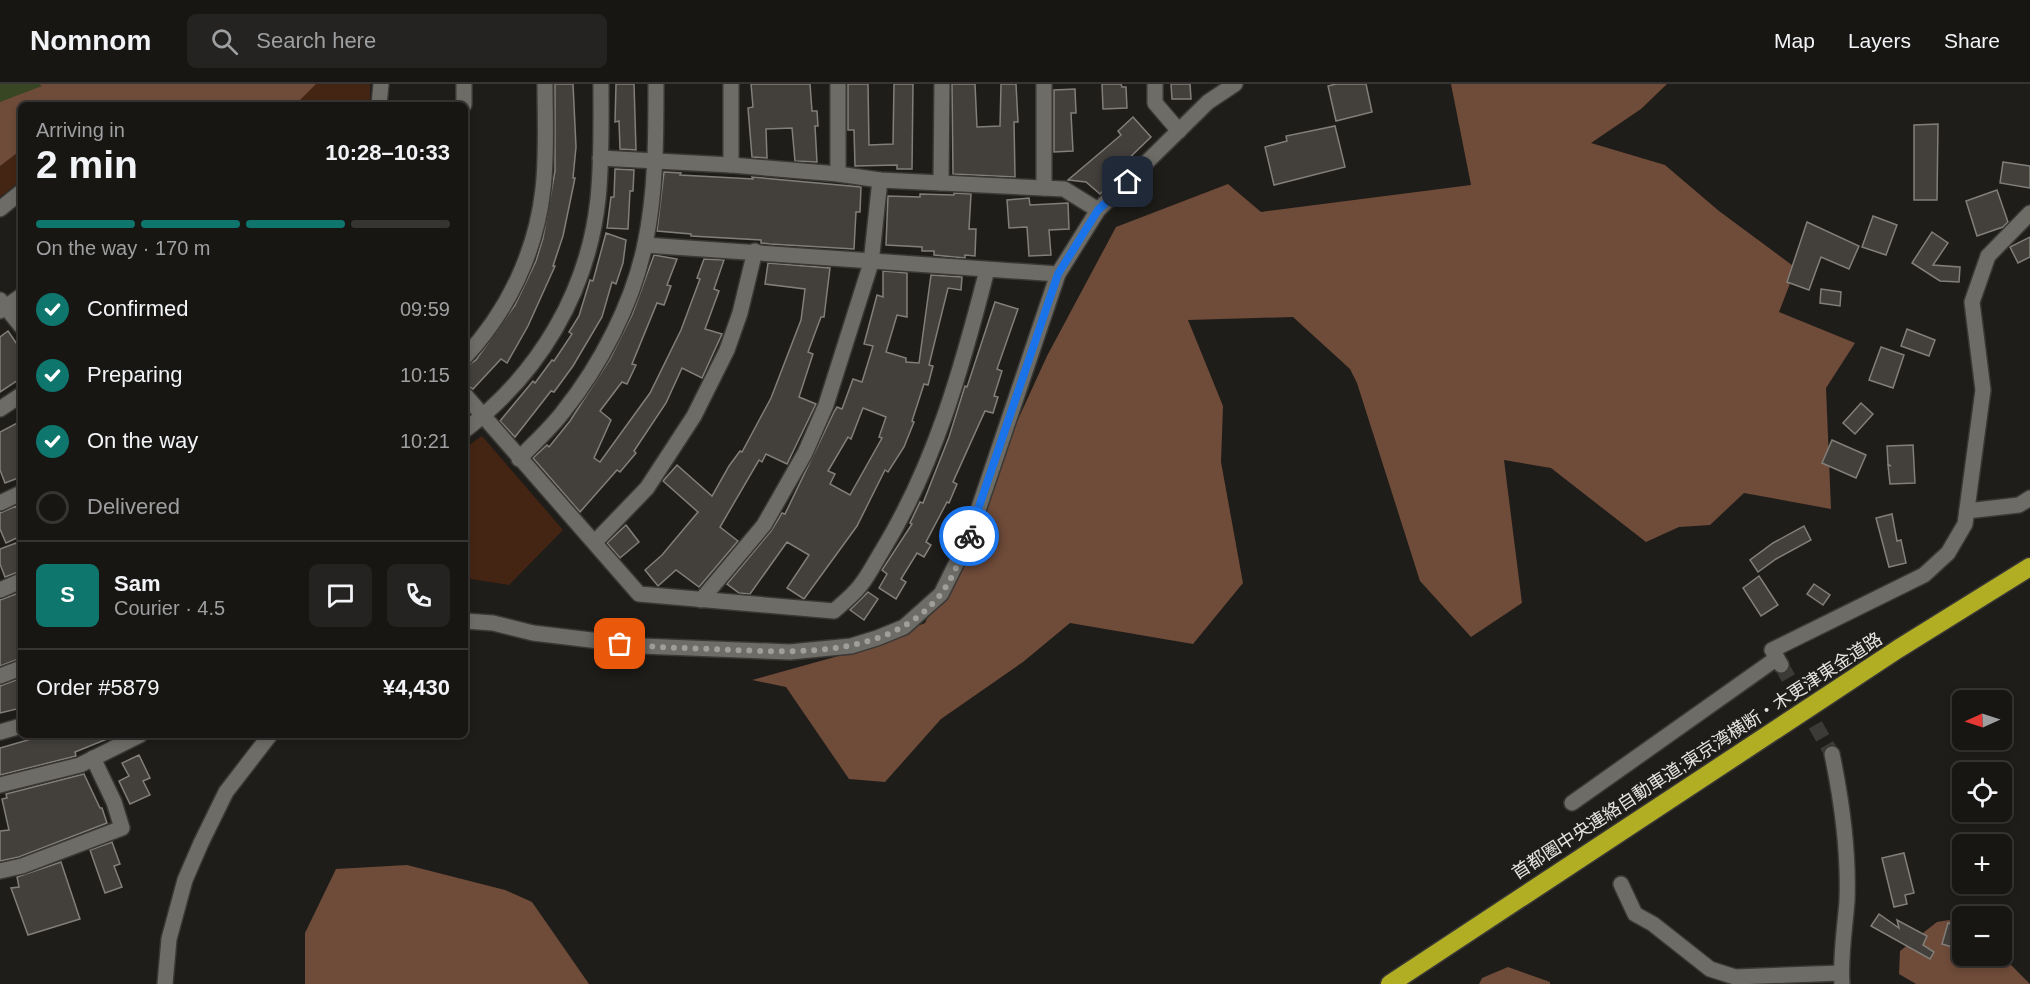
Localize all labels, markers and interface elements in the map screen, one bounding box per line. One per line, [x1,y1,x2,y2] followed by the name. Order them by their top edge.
[187,14,607,68] search box
[30,25,151,56] text: Nomnom
[208,25,241,58] icon: search
[256,28,376,53] text: Search here
[1774,29,1815,52] text: Map
[1848,29,1911,52] text: Layers
[1944,29,2000,52] text: Share
[36,119,125,141] text: Arriving in
[325,140,450,165] text: 10:28–10:33
[36,143,138,186] text: 2 min
[1102,156,1153,207] pin
[1111,165,1144,198] icon: home
[36,237,211,259] text: On the way · 170 m
[36,293,69,326] icon: check
[87,296,188,321] text: Confirmed
[400,298,450,320] text: 09:59
[36,359,69,392] icon: check
[87,362,182,387] text: Preparing
[400,364,450,386] text: 10:15
[36,425,69,458] icon: check
[87,428,198,453] text: On the way
[400,430,450,452] text: 10:21
[87,494,180,519] text: Delivered
[939,506,999,566] courier
[953,520,986,553] icon: bike
[309,564,372,627] button: chat
[387,564,450,627] button: phone
[114,571,160,596] text: Sam
[60,582,75,607] text: S
[114,597,225,619] text: Courier · 4.5
[594,618,645,669] pin
[603,627,636,660] icon: bag
[1508,629,1886,883] street label: 首都圏中央連絡自動車道;東京湾横断・木更津東金道路
[36,675,160,700] text: Order #5879
[383,675,450,700] text: ¥4,430
[1952,690,2012,750] north arrow
[1952,690,2012,966] map controls
[1952,762,2012,822] button: locate
[1952,834,2012,894] button: +
[1952,906,2012,966] button: −

